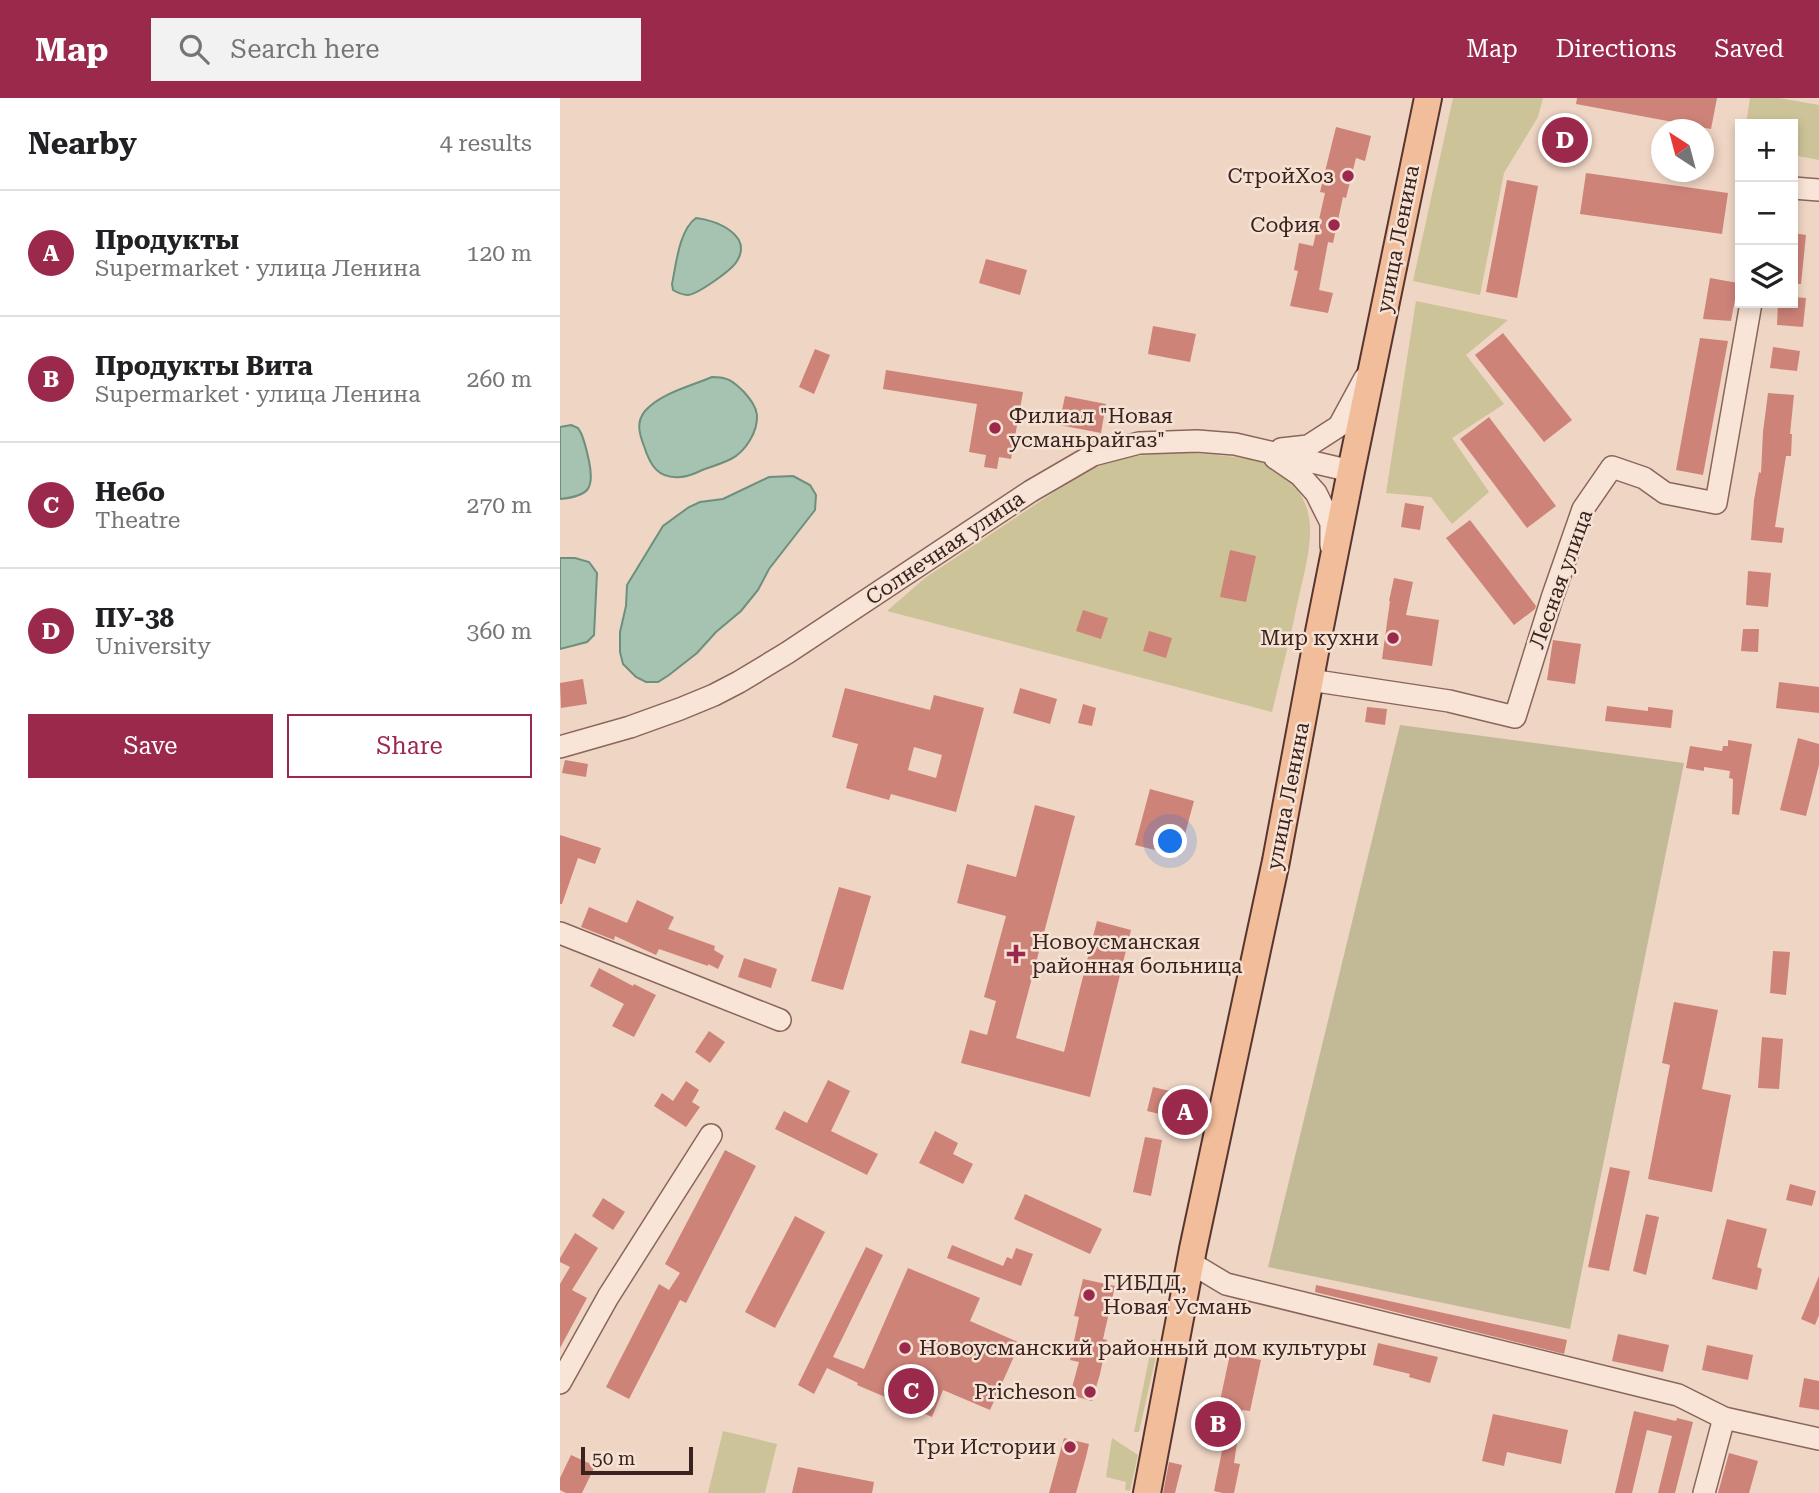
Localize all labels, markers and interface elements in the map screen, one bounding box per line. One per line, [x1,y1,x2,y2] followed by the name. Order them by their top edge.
[151,18,641,81] search box
[35,30,109,69] text: Map
[175,30,213,68] icon: search
[231,34,380,64] text: Search here
[1466,35,1518,63] text: Map
[1556,35,1676,63] text: Directions
[1714,35,1784,63] text: Saved
[1542,114,1588,166] pin: D
[1651,119,1714,182] north arrow
[1735,119,1798,308] map controls
[1735,119,1798,182] button: +
[28,126,137,161] text: Nearby
[440,130,532,157] text: 4 results
[1372,162,1424,315] street label: улица Ленина
[1227,164,1334,188] place label: СтройХоз
[1340,168,1356,184] marker: СтройХоз
[1735,182,1798,245] button: −
[1250,213,1320,237] place label: София
[1326,217,1342,233] marker: София
[95,225,239,255] text: Продукты
[43,240,59,267] text: A
[467,240,532,267] text: 120 m
[1735,245,1798,308] button: layers
[95,255,421,282] text: Supermarket · улица Ленина
[95,351,313,381] text: Продукты Вита
[43,366,59,393] text: B
[467,366,532,393] text: 260 m
[95,381,421,408] text: Supermarket · улица Ленина
[1009,404,1173,452] place label: Филиал "Новая усманьрайгаз"
[987,420,1003,436] marker: Филиал "Новая усманьрайгаз"
[95,477,165,507] text: Небо
[861,486,1029,610] street label: Солнечная улица
[43,492,59,519] text: C
[467,492,532,519] text: 270 m
[1525,506,1597,652] street label: Лесная улица
[95,507,180,534] text: Theatre
[95,603,174,633] text: ПУ-38
[42,618,60,645] text: D
[467,618,532,645] text: 360 m
[1260,626,1379,650] place label: Мир кухни
[1385,630,1401,646] marker: Мир кухни
[95,633,211,660] text: University
[28,714,273,778] button: Save
[287,714,532,778] button: Share
[1262,719,1314,872] street label: улица Ленина
[1153,824,1187,858] your location
[1032,930,1243,978] place label: Новоусманская районная больница
[1006,944,1026,964] marker: Новоусманская районная больница
[1162,1086,1208,1138] pin: A
[1103,1271,1251,1319] place label: ГИБДД, Новая Усмань
[1081,1287,1097,1303] marker: ГИБДД, Новая Усмань
[919,1336,1367,1360] place label: Новоусманский районный дом культуры
[897,1340,913,1356] marker: Новоусманский районный дом культуры
[888,1365,934,1417] pin: C
[974,1380,1076,1404] place label: Pricheson
[1082,1384,1098,1400] marker: Pricheson
[1195,1398,1241,1450] pin: B
[913,1435,1056,1459] place label: Три Истории
[1062,1439,1078,1455] marker: Три Истории
[581,1444,693,1476] scale bar
[592,1447,635,1470] text: 50 m

